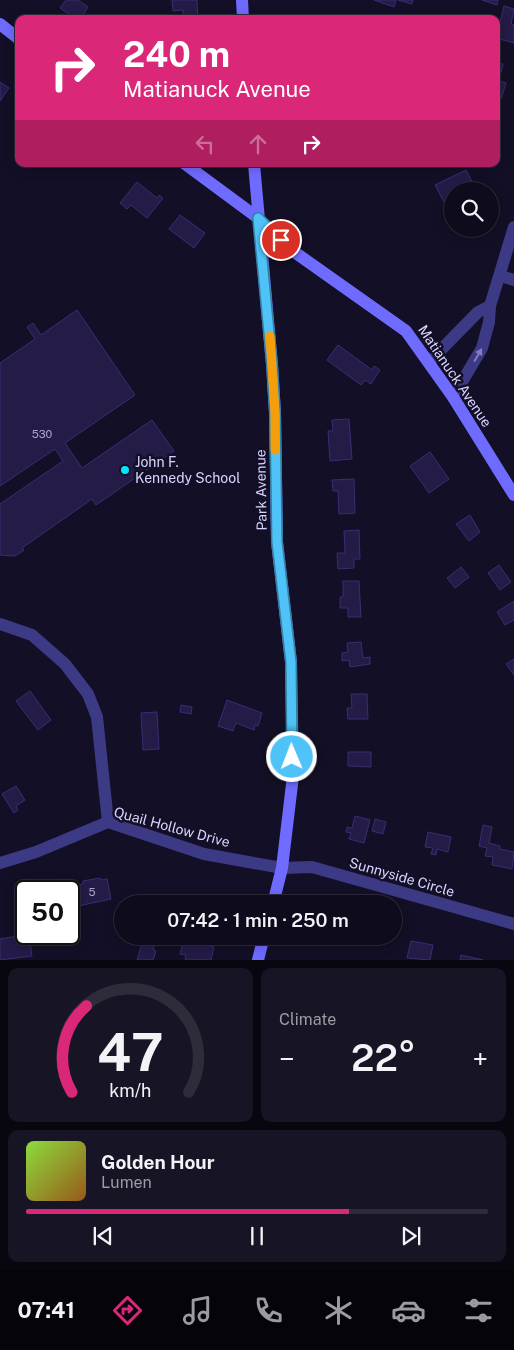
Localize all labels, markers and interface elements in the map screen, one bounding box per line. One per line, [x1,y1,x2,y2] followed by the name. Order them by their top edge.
[123,34,230,75] text: 240 m
[40,35,105,100] icon: right
[123,76,311,102] text: Matianuck Avenue
[191,130,219,158] icon: left
[244,130,272,158] icon: ahead
[297,130,325,158] icon: right
[444,182,499,237] map controls
[444,182,499,237] button: search
[260,219,302,261] pin
[267,226,295,254] icon: arrive
[415,322,495,430] street label: Matianuck Avenue
[473,348,482,361] one-way arrow
[32,428,53,440] house number: 530
[252,449,270,531] street label: Park Avenue
[135,454,240,486] place label: John F. Kennedy School
[119,464,131,476] marker: John F. Kennedy School
[265,730,317,782] position arrow
[112,804,232,850] street label: Quail Hollow Drive
[347,854,457,900] street label: Sunnyside Circle
[15,880,80,945] speed limit sign: 50
[88,886,96,898] house number: 5
[167,909,349,931] text: 07:42 · 1 min · 250 m
[279,1010,336,1029] text: Climate
[97,1022,164,1083] text: 47
[351,1035,416,1080] text: 22°
[279,1042,295,1075] text: −
[472,1042,488,1075] text: +
[109,1080,152,1101] text: km/h
[101,1151,215,1173] text: Golden Hour
[101,1173,152,1192] text: Lumen
[89,1222,117,1250] icon: previous
[243,1222,271,1250] icon: pause
[397,1222,425,1250] icon: next
[110,1293,145,1328] icon: directions
[180,1293,215,1328] icon: music
[251,1293,286,1328] icon: phone
[321,1293,356,1328] icon: climate
[391,1293,426,1328] icon: car
[461,1293,496,1328] icon: filters
[18,1297,75,1323] text: 07:41

